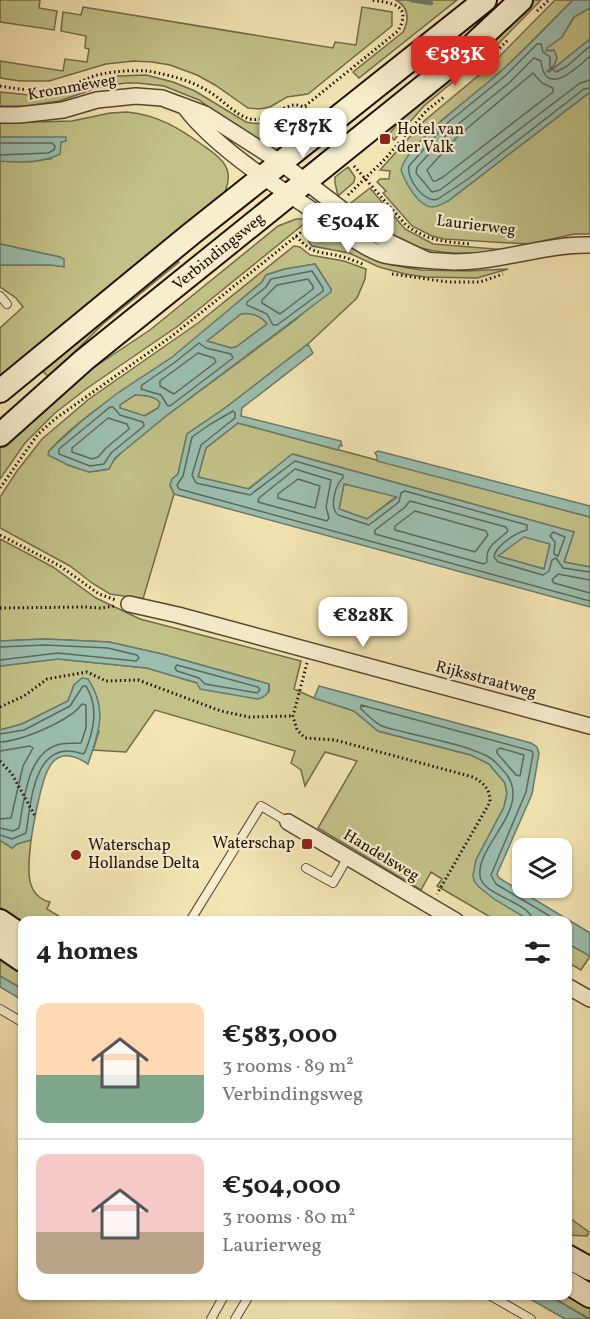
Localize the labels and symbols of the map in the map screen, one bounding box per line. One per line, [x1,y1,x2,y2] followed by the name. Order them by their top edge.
[413,36,497,87] pin: €583K
[26,69,118,107] street label: Krommeweg
[261,108,345,159] pin: €787K
[397,119,464,159] place label: Hotel van der Valk
[378,132,392,146] marker: Hotel van der Valk
[306,203,390,254] pin: €504K
[168,208,270,296] street label: Verbindingsweg
[435,210,517,242] street label: Laurierweg
[321,597,405,648] pin: €828K
[433,656,539,704] street label: Rijksstraatweg
[339,825,423,887] street label: Handelsweg
[212,833,295,855] place label: Waterschap
[88,835,200,875] place label: Waterschap Hollandse Delta
[300,837,314,851] marker: Waterschap
[69,848,83,862] marker: Waterschap Hollandse Delta

